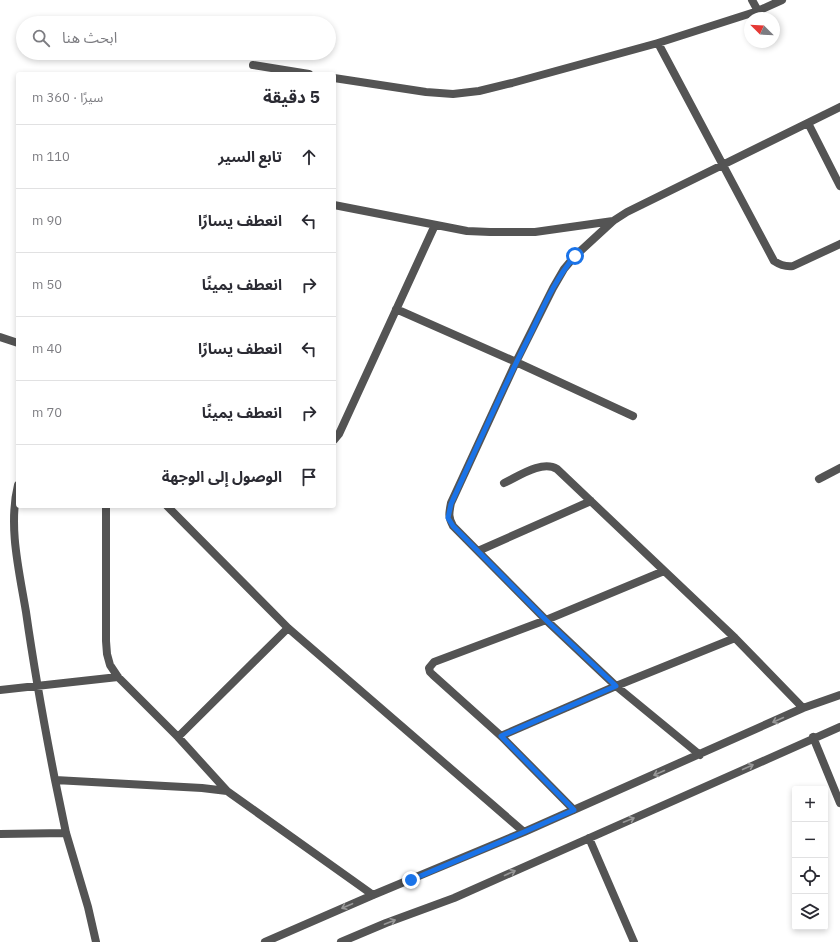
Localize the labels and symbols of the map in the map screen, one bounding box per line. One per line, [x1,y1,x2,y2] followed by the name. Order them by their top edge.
[744,12,780,48] north arrow
[566,247,584,265] route start
[772,716,784,724] one-way arrow
[741,763,753,770] one-way arrow
[654,770,666,777] one-way arrow
[623,816,635,823] one-way arrow
[504,869,516,876] one-way arrow
[402,871,420,889] route end
[341,903,353,910] one-way arrow
[384,917,396,925] one-way arrow

